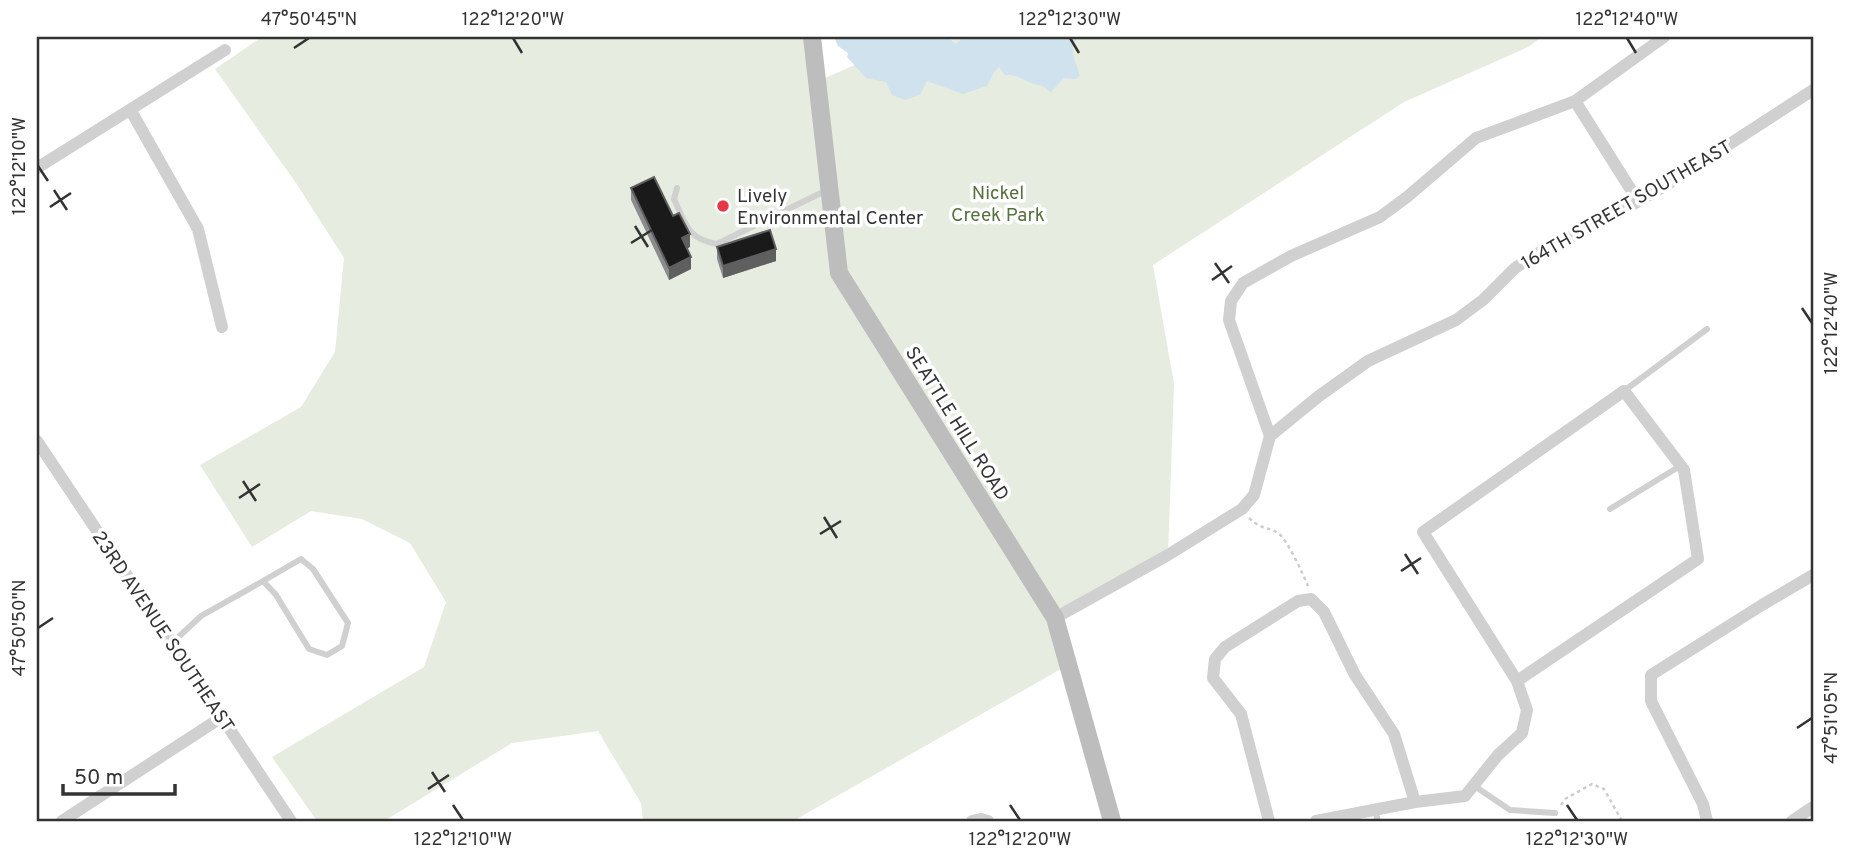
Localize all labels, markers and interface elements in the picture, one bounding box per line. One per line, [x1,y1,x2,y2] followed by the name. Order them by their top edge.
[261,9,357,32] text: 47°50'45"N
[462,9,564,32] text: 122°12'20"W
[1019,9,1121,32] text: 122°12'30"W
[1576,9,1678,32] text: 122°12'40"W
[9,117,32,215] text: 122°12'10"W
[1517,136,1737,276] street label: 164TH STREET SOUTHEAST
[951,182,1045,228] park label: Nickel Creek Park
[737,185,924,231] place label: Lively Environmental Center
[715,198,731,214] marker: Lively Environmental Center
[1821,272,1844,374] text: 122°12'40"W
[899,343,1013,506] street label: SEATTLE HILL ROAD
[86,527,239,737] street label: 23RD AVENUE SOUTHEAST
[9,579,32,677] text: 47°50'50"N
[1821,672,1844,764] text: 47°51'05"N
[63,753,175,797] scale bar
[74,765,123,792] text: 50 m
[414,829,512,852] text: 122°12'10"W
[969,829,1071,852] text: 122°12'20"W
[1526,829,1628,852] text: 122°12'30"W

